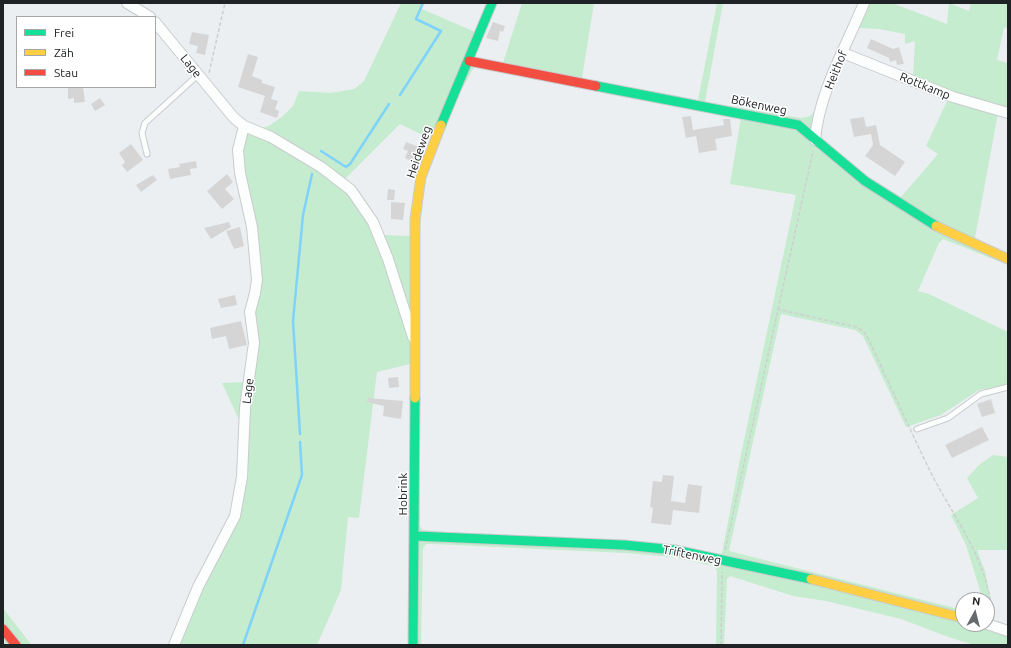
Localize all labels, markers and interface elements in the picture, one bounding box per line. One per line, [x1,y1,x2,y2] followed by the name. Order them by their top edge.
[16,16,156,88] legend
[54,26,74,39] text: Frei
[54,46,74,59] text: Zäh
[822,48,850,92] street label: Heithof
[177,51,205,81] street label: Lage
[54,66,78,79] text: Stau
[898,69,952,103] street label: Rottkamp
[730,92,788,118] street label: Bökenweg
[403,124,435,180] street label: Heideweg
[239,377,257,405] street label: Lage
[396,473,410,515] street label: Hobrink
[662,542,722,568] street label: Triftenweg
[955,592,995,632] north arrow
[972,595,981,608] text: N

